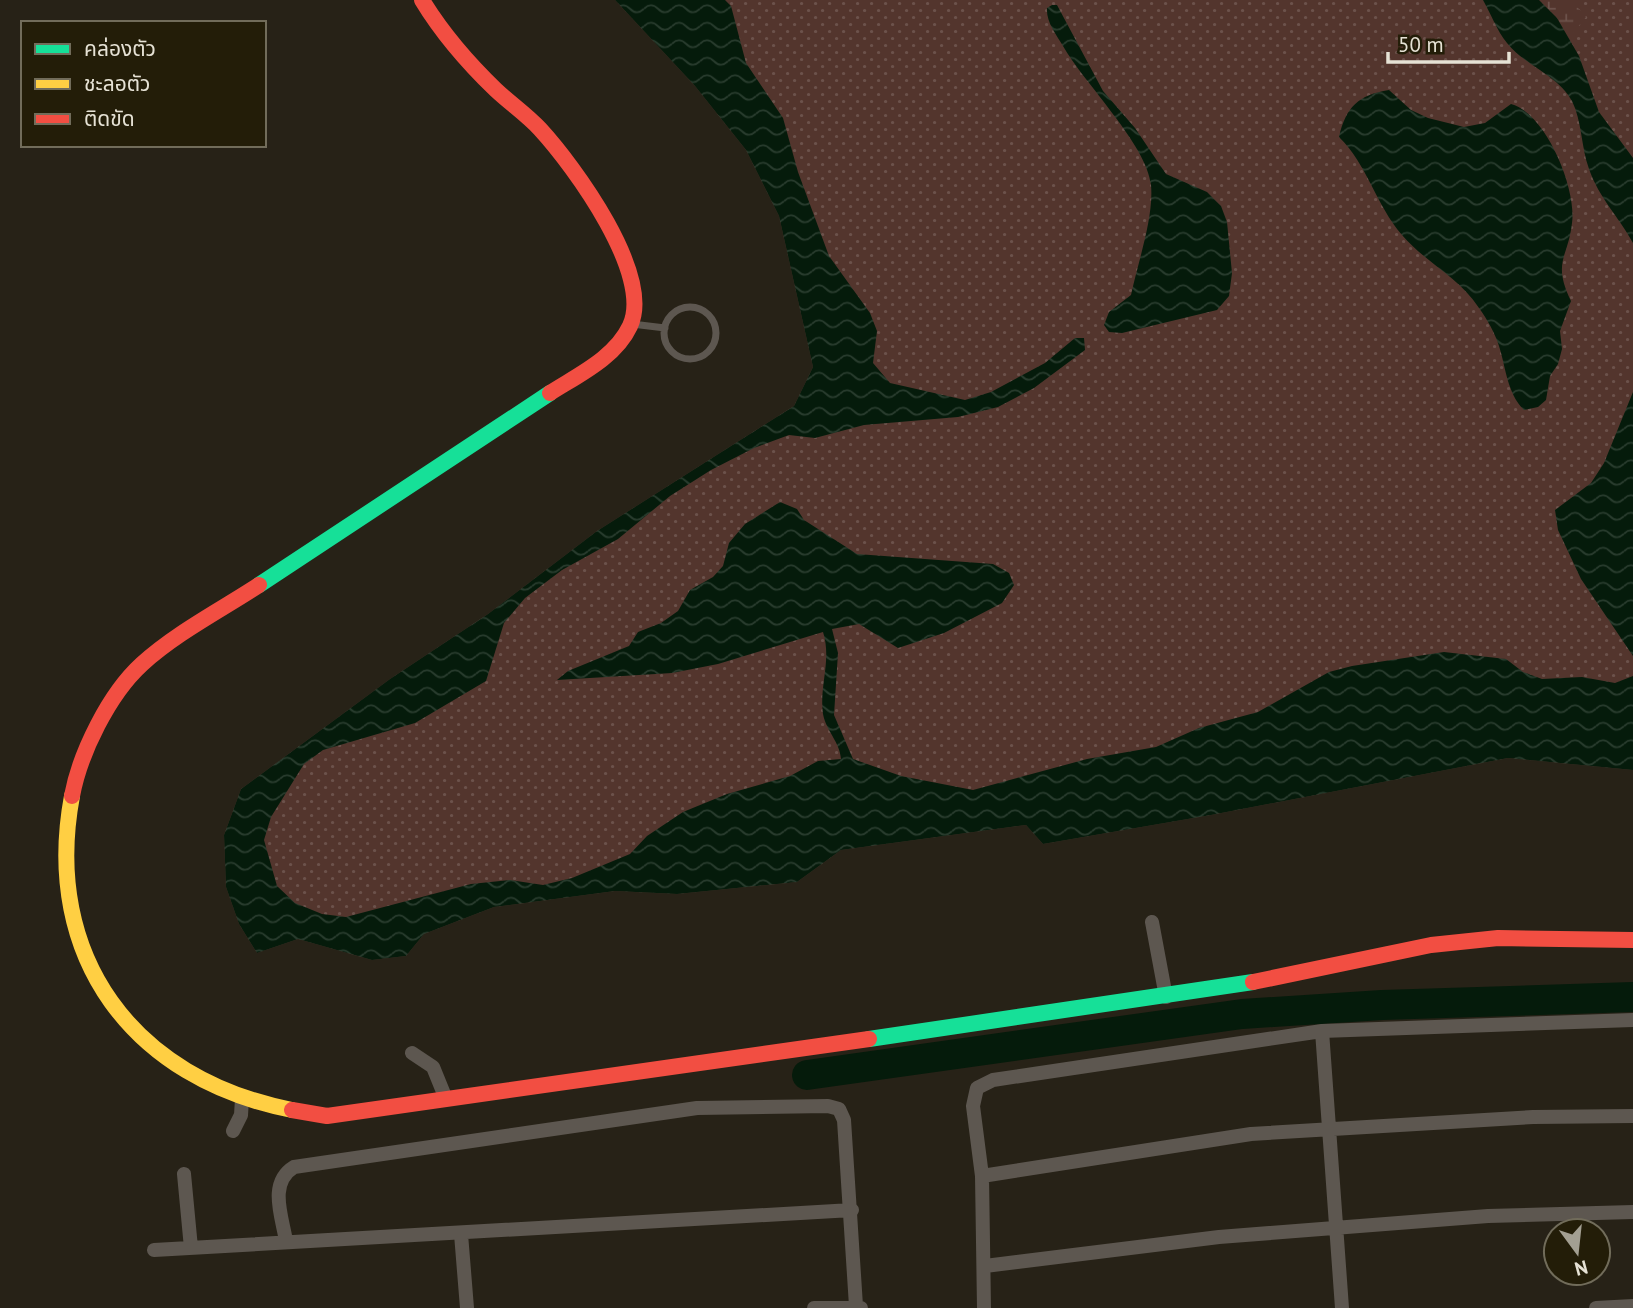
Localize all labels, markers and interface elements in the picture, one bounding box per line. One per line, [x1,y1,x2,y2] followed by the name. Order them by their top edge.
[21,21,266,147] legend
[1388,21,1509,65] scale bar
[1398,31,1444,58] text: 50 m
[84,35,156,62] text: คล่องตัว
[84,70,150,97] text: ชะลอตัว
[84,105,135,132] text: ติดขัด
[1542,1217,1612,1287] north arrow
[1572,1255,1591,1282] text: N

